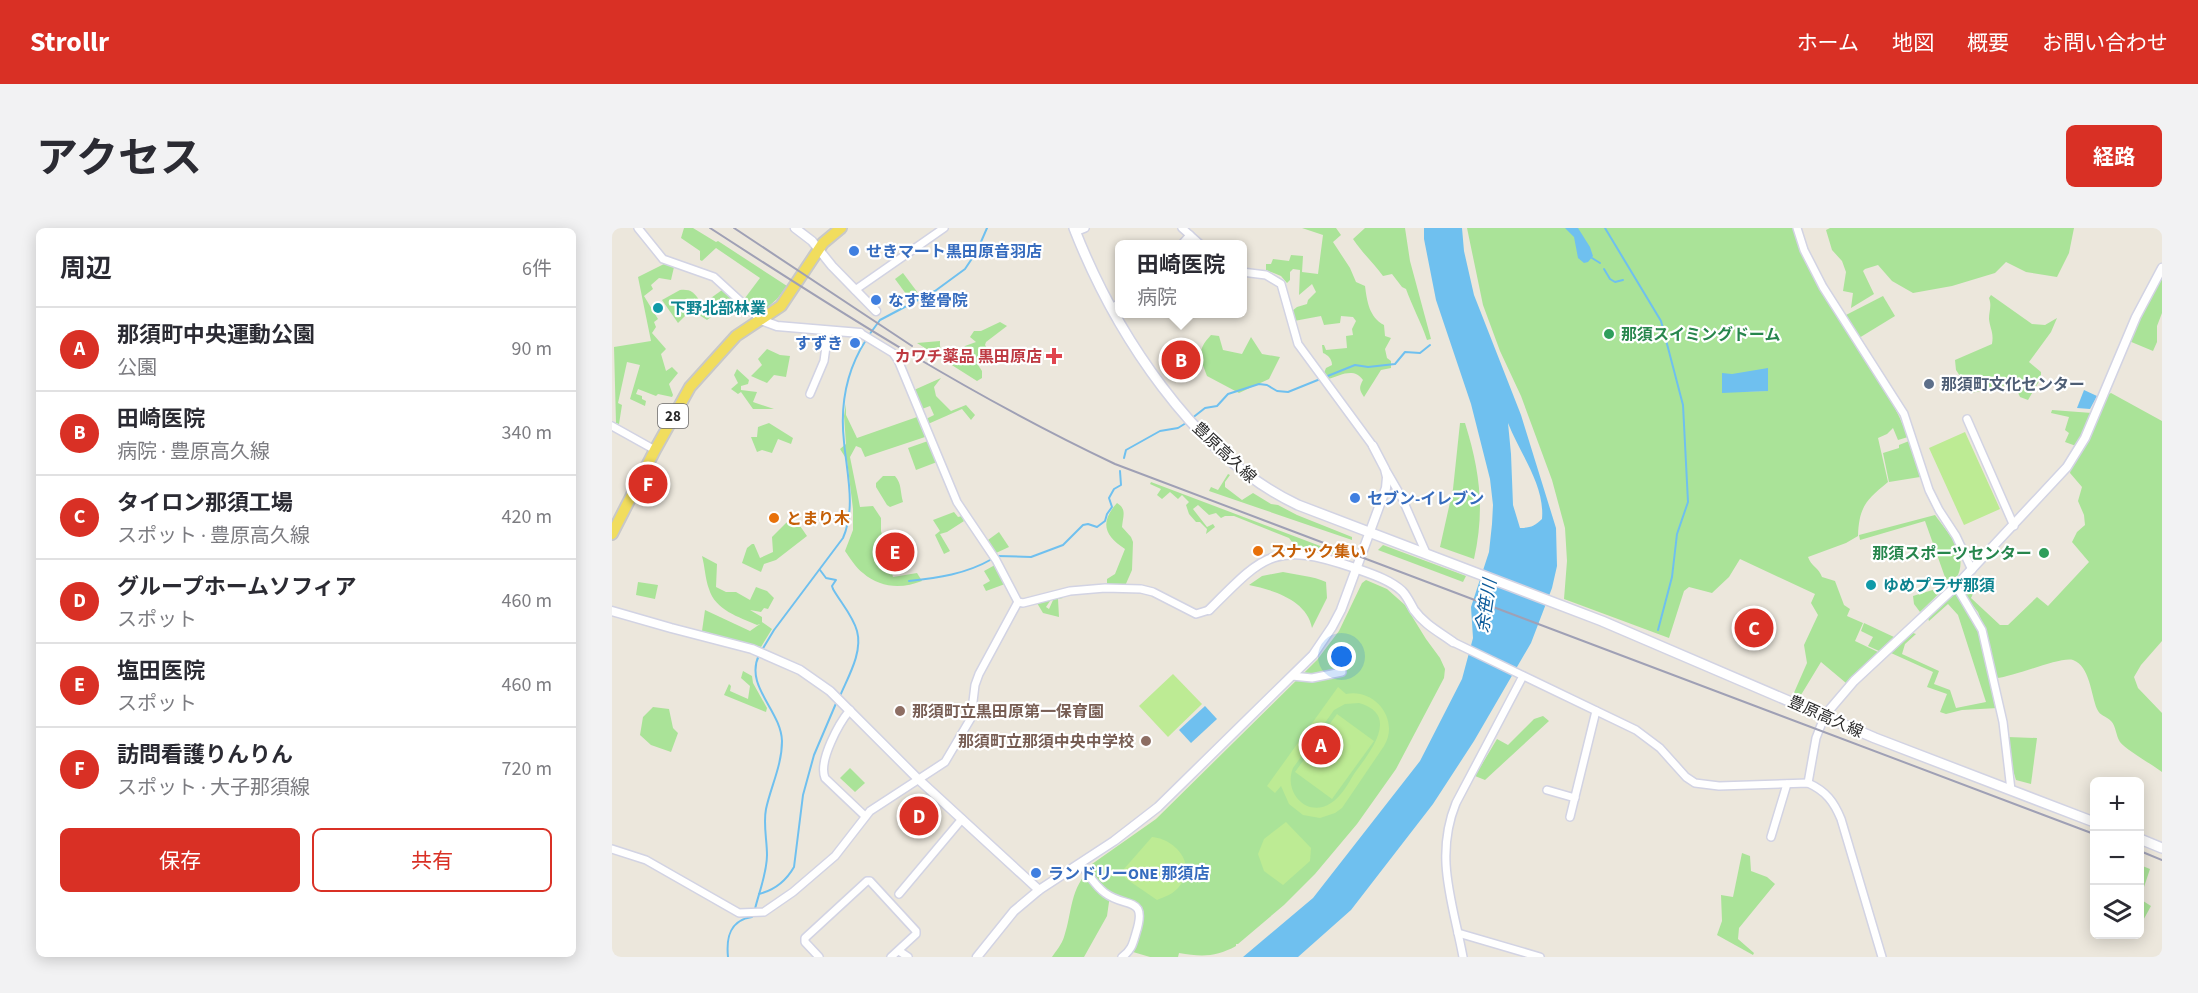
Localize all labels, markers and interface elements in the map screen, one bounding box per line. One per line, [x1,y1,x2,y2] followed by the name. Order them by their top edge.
[30,22,109,62] text: Strollr
[1797,28,1859,58] text: ホーム
[1892,28,1934,58] text: 地図
[1967,28,2009,58] text: 概要
[2042,28,2168,58] text: お問い合わせ
[2066,125,2162,187] button: 経路
[36,129,202,189] text: アクセス
[1115,240,1247,318] popup
[866,241,1042,263] place label: せきマート黒田原音羽店
[847,244,861,258] marker: せきマート黒田原音羽店
[1137,249,1225,281] text: 田崎医院
[60,250,112,287] text: 周辺
[522,255,552,283] text: 6件
[1137,284,1177,312] text: 病院
[888,290,968,312] place label: なす整骨院
[869,293,883,307] marker: なす整骨院
[670,298,766,320] place label: 下野北部林業
[651,301,665,315] marker: 下野北部林業
[117,319,315,351] text: 那須町中央運動公園
[1621,324,1781,346] place label: 那須スイミングドーム
[1602,327,1616,341] marker: 那須スイミングドーム
[795,333,843,355] place label: すずき
[74,335,85,363] text: A
[512,335,552,363] text: 90 m
[848,336,862,350] marker: すずき
[1162,338,1200,382] pin: B
[895,346,1042,368] place label: カワチ薬品 黒田原店
[1047,349,1061,363] marker: カワチ薬品 黒田原店
[117,354,157,382] text: 公園
[1941,374,2085,396] place label: 那須町文化センター
[1922,377,1936,391] marker: 那須町文化センター
[117,403,205,435] text: 田崎医院
[658,404,688,428] road number: 28
[1188,417,1261,488] street label: 豊原高久線
[73,419,86,447] text: B
[502,419,552,447] text: 340 m
[117,438,270,466] text: 病院 · 豊原高久線
[628,462,668,506] pin: F
[117,487,293,519] text: タイロン那須工場
[1367,488,1484,510] place label: セブン-イレブン
[1348,491,1362,505] marker: セブン-イレブン
[74,503,85,531] text: C
[502,503,552,531] text: 420 m
[786,508,850,530] place label: とまり木
[767,511,781,525] marker: とまり木
[117,522,310,550] text: スポット · 豊原高久線
[876,530,914,574] pin: E
[1270,541,1366,563] place label: スナック集い
[1872,543,2032,565] place label: 那須スポーツセンター
[1251,544,1265,558] marker: スナック集い
[2037,546,2051,560] marker: 那須スポーツセンター
[117,571,357,603] text: グループホームソフィア
[1470,575,1503,635] water label: 余笹川
[1883,575,1995,597] place label: ゆめプラザ那須
[1864,578,1878,592] marker: ゆめプラザ那須
[73,587,86,615] text: D
[502,587,552,615] text: 460 m
[117,606,197,634] text: スポット
[1734,606,1774,650] pin: C
[1327,642,1356,671] your location
[117,655,205,687] text: 塩田医院
[74,671,85,699] text: E
[502,671,552,699] text: 460 m
[117,690,197,718] text: スポット
[1785,691,1867,743] street label: 豊原高久線
[912,701,1104,723] place label: 那須町立黒田原第一保育園
[893,704,907,718] marker: 那須町立黒田原第一保育園
[1302,722,1340,768] pin: A
[958,731,1134,753] place label: 那須町立那須中央中学校
[1139,734,1153,748] marker: 那須町立那須中央中学校
[117,739,293,771] text: 訪問看護りんりん
[74,755,85,783] text: F
[502,755,552,783] text: 720 m
[117,774,310,802] text: スポット · 大子那須線
[2090,777,2144,939] map controls
[2090,777,2144,831] button: +
[900,794,938,838] pin: D
[60,828,300,892] button: 保存
[312,828,552,892] button: 共有
[2090,831,2144,885] button: −
[1048,863,1210,885] place label: ランドリーONE 那須店
[1029,866,1043,880] marker: ランドリーONE 那須店
[2090,885,2144,939] button: layers

